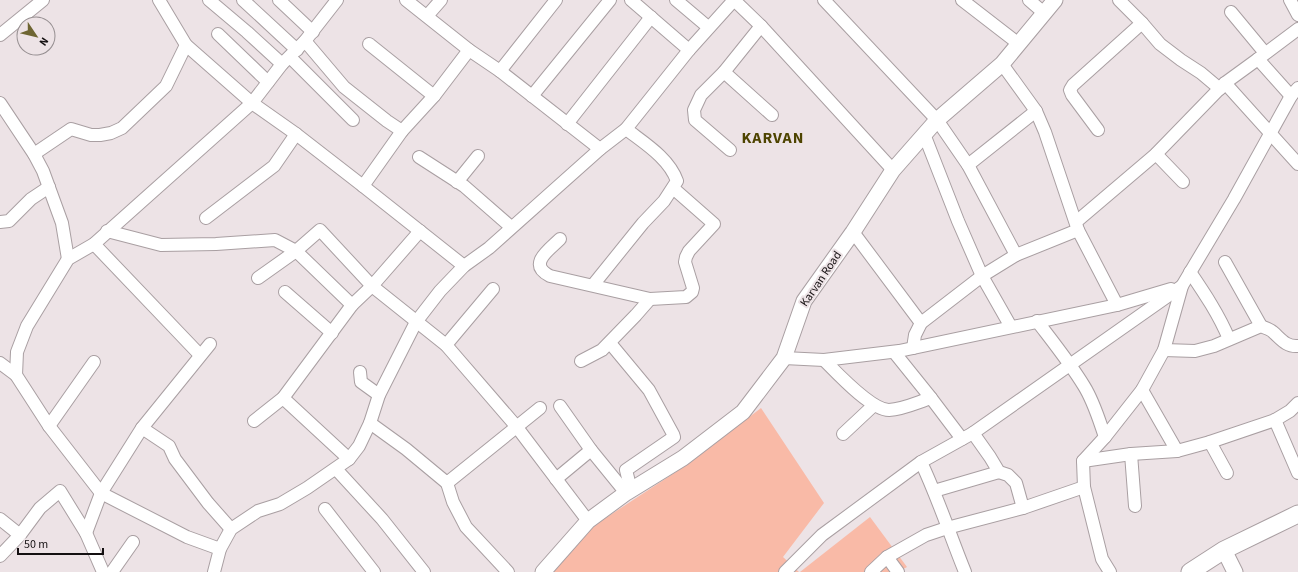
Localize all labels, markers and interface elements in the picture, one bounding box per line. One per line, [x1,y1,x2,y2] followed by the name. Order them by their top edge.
[16,16,56,56] north arrow
[36,34,52,49] text: N
[742,127,804,149] district label: KARVAN
[796,248,846,310] street label: Karvan Road
[18,530,103,556] scale bar
[24,536,48,553] text: 50 m

